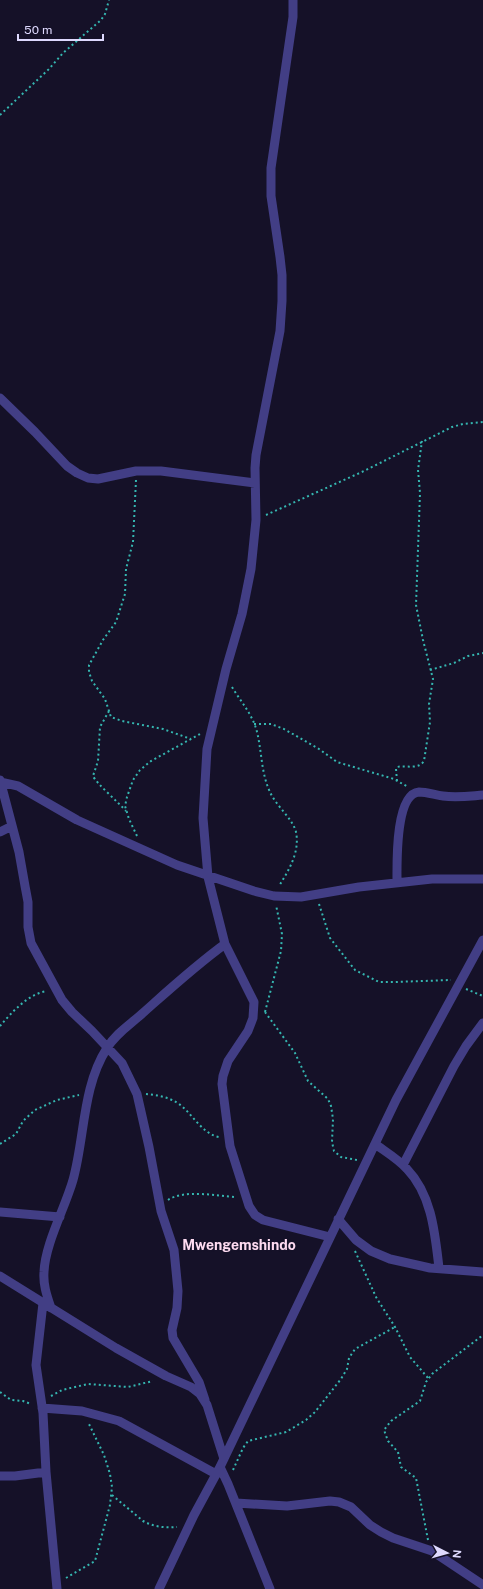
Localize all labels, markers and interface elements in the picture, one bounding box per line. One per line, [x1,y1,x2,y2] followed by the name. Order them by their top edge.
[18,16,103,42] scale bar
[24,23,52,37] text: 50 m
[182,1237,296,1253] district label: Mwengemshindo
[427,1533,467,1573] north arrow
[451,1549,463,1559] text: N

